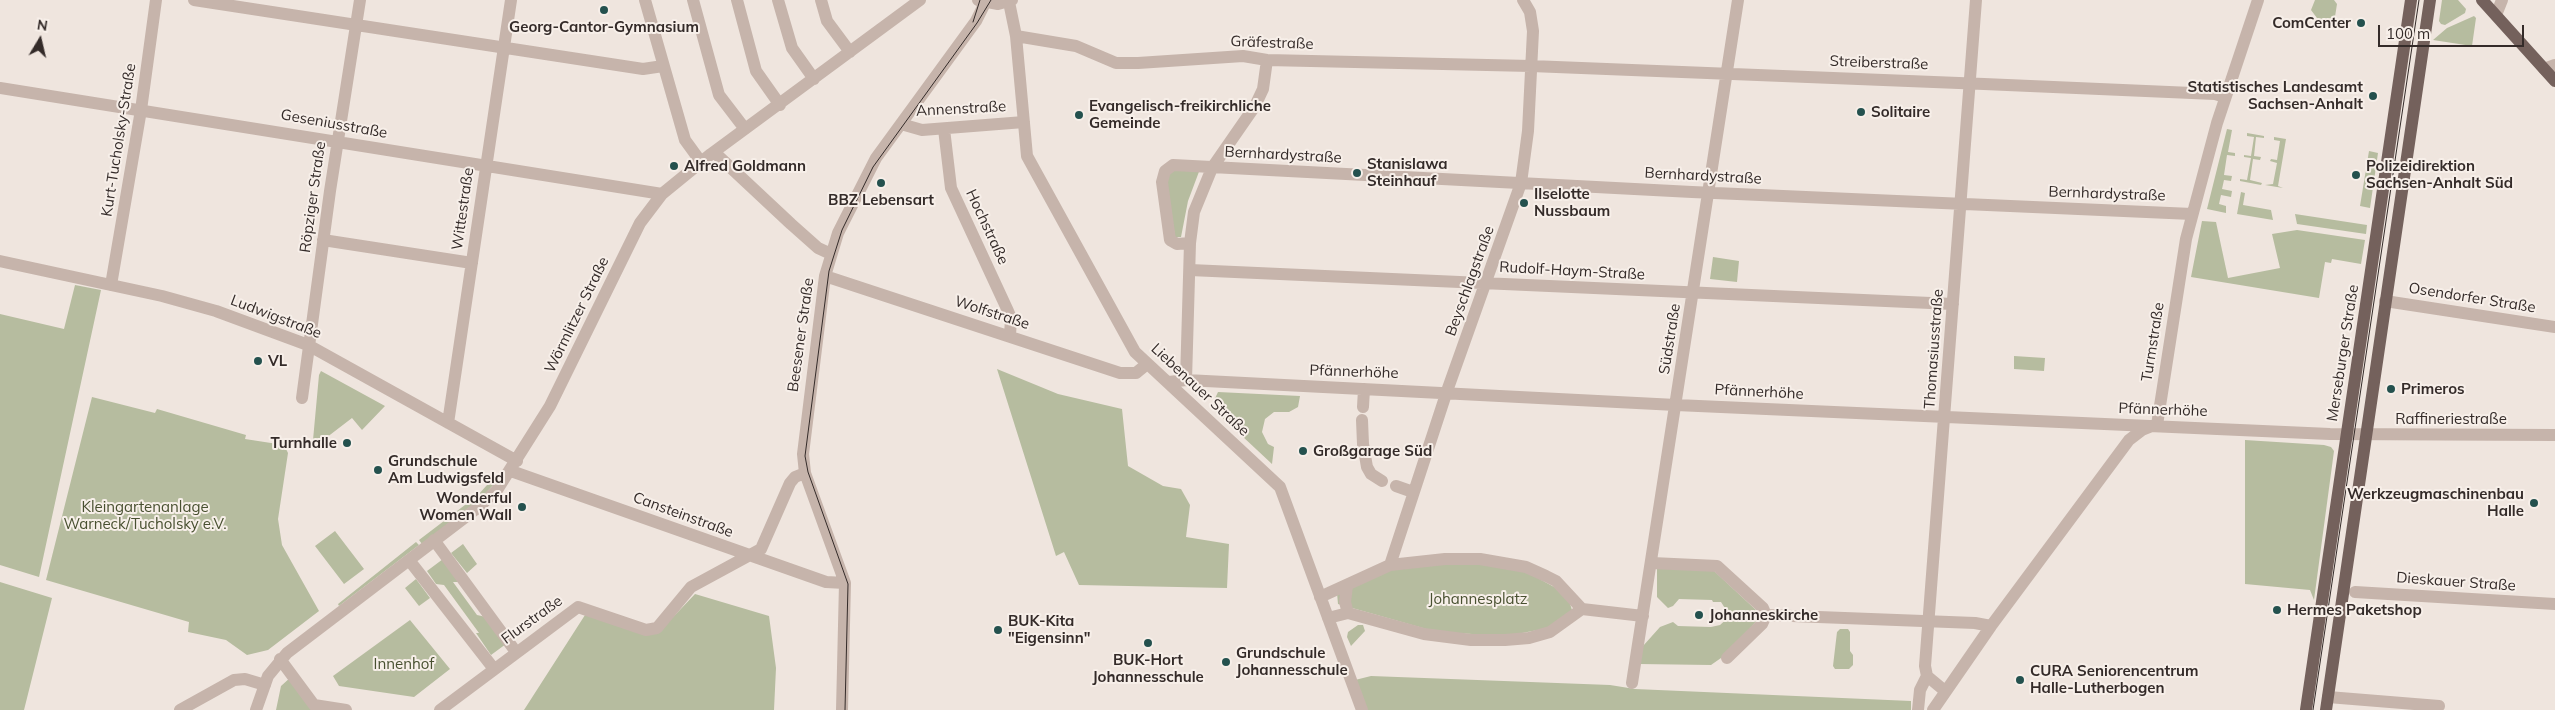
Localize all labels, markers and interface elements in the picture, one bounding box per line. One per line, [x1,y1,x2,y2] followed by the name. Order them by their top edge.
[598,4,610,16] marker: Georg-Cantor-Gymnasium
[2272,14,2351,32] place label: ComCenter
[15,15,65,65] north arrow
[36,15,49,35] text: N
[2380,15,2526,47] scale bar
[2355,17,2367,29] marker: ComCenter
[509,18,699,36] place label: Georg-Cantor-Gymnasium
[2386,24,2430,43] text: 100 m
[1230,33,1314,53] street label: Gräfestraße
[1829,52,1929,74] street label: Streiberstraße
[98,62,140,218] street label: Kurt-Tucholsky-Straße
[2188,78,2363,113] place label: Statistisches Landesamt Sachsen-Anhalt
[2367,90,2379,102] marker: Statistisches Landesamt Sachsen-Anhalt
[1089,97,1271,132] place label: Evangelisch-freikirchliche Gemeinde
[915,98,1007,120] street label: Annenstraße
[1871,103,1930,121] place label: Solitaire
[279,106,389,142] street label: Geseniusstraße
[1855,106,1867,118] marker: Solitaire
[1073,109,1085,121] marker: Evangelisch-freikirchliche Gemeinde
[296,140,330,254] street label: Röpziger Straße
[1224,143,1342,167] street label: Bernhardystraße
[1367,155,1448,190] place label: Stanislawa Steinhauf
[684,157,806,175] place label: Alfred Goldmann
[2366,157,2513,192] place label: Polizeidirektion Sachsen-Anhalt Süd
[668,160,680,172] marker: Alfred Goldmann
[1644,164,1762,188] street label: Bernhardystraße
[448,167,478,251] street label: Wittestraße
[1351,167,1363,179] marker: Stanislawa Steinhauf
[2350,169,2362,181] marker: Polizeidirektion Sachsen-Anhalt Süd
[875,177,887,189] marker: BBZ Lebensart
[2048,183,2166,205] street label: Bernhardystraße
[1534,185,1610,220] place label: Ilselotte Nussbaum
[962,187,1012,267] street label: Hochstraße
[828,191,934,209] place label: BBZ Lebensart
[1518,197,1530,209] marker: Ilselotte Nussbaum
[1442,223,1498,339] street label: Beyschlagstraße
[541,254,613,376] street label: Wörmlitzer Straße
[1499,258,1645,284] street label: Rudolf-Haym-Straße
[784,277,818,393] street label: Beesener Straße
[2407,279,2537,317] street label: Osendorfer Straße
[2323,283,2363,423] street label: Merseburger Straße
[1921,288,1947,410] street label: Thomasiusstraße
[228,291,324,343] street label: Ludwigstraße
[952,292,1032,334] street label: Wolfstraße
[2138,301,2168,383] street label: Turmstraße
[1656,302,1684,376] street label: Südstraße
[1147,340,1253,440] street label: Liebenauer Straße
[268,352,287,370] place label: VL
[252,355,264,367] marker: VL
[1309,361,1399,383] street label: Pfännerhöhe
[2401,380,2465,398] place label: Primeros
[1714,381,1804,403] street label: Pfännerhöhe
[2385,383,2397,395] marker: Primeros
[2118,399,2208,421] street label: Pfännerhöhe
[2395,410,2507,428] street label: Raffineriestraße
[271,434,337,452] place label: Turnhalle
[341,437,353,449] marker: Turnhalle
[1313,442,1432,460] place label: Großgarage Süd
[1297,445,1309,457] marker: Großgarage Süd
[388,452,504,487] place label: Grundschule Am Ludwigsfeld
[372,464,384,476] marker: Grundschule Am Ludwigsfeld
[2347,485,2524,520] place label: Werkzeugmaschinenbau Halle
[630,488,736,542] street label: Cansteinstraße
[419,489,512,524] place label: Wonderful Women Wall
[2528,497,2540,509] marker: Werkzeugmaschinenbau Halle
[63,498,227,533] park label: Kleingartenanlage Warneck/Tucholsky e.V.
[516,501,528,513] marker: Wonderful Women Wall
[2396,569,2516,595] street label: Dieskauer Straße
[1428,590,1528,608] park label: Johannesplatz
[498,592,566,648] street label: Flurstraße
[2287,601,2422,619] place label: Hermes Paketshop
[2271,604,2283,616] marker: Hermes Paketshop
[1709,606,1818,624] place label: Johanneskirche
[1693,609,1705,621] marker: Johanneskirche
[1008,612,1090,647] place label: BUK-Kita "Eigensinn"
[992,624,1004,636] marker: BUK-Kita "Eigensinn"
[1142,637,1154,649] marker: BUK-Hort Johannesschule
[1236,644,1348,679] place label: Grundschule Johannesschule
[1092,651,1204,686] place label: BUK-Hort Johannesschule
[374,655,434,673] park label: Innenhof
[1220,656,1232,668] marker: Grundschule Johannesschule
[2030,662,2199,697] place label: CURA Seniorencentrum Halle-Lutherbogen
[2014,674,2026,686] marker: CURA Seniorencentrum Halle-Lutherbogen

